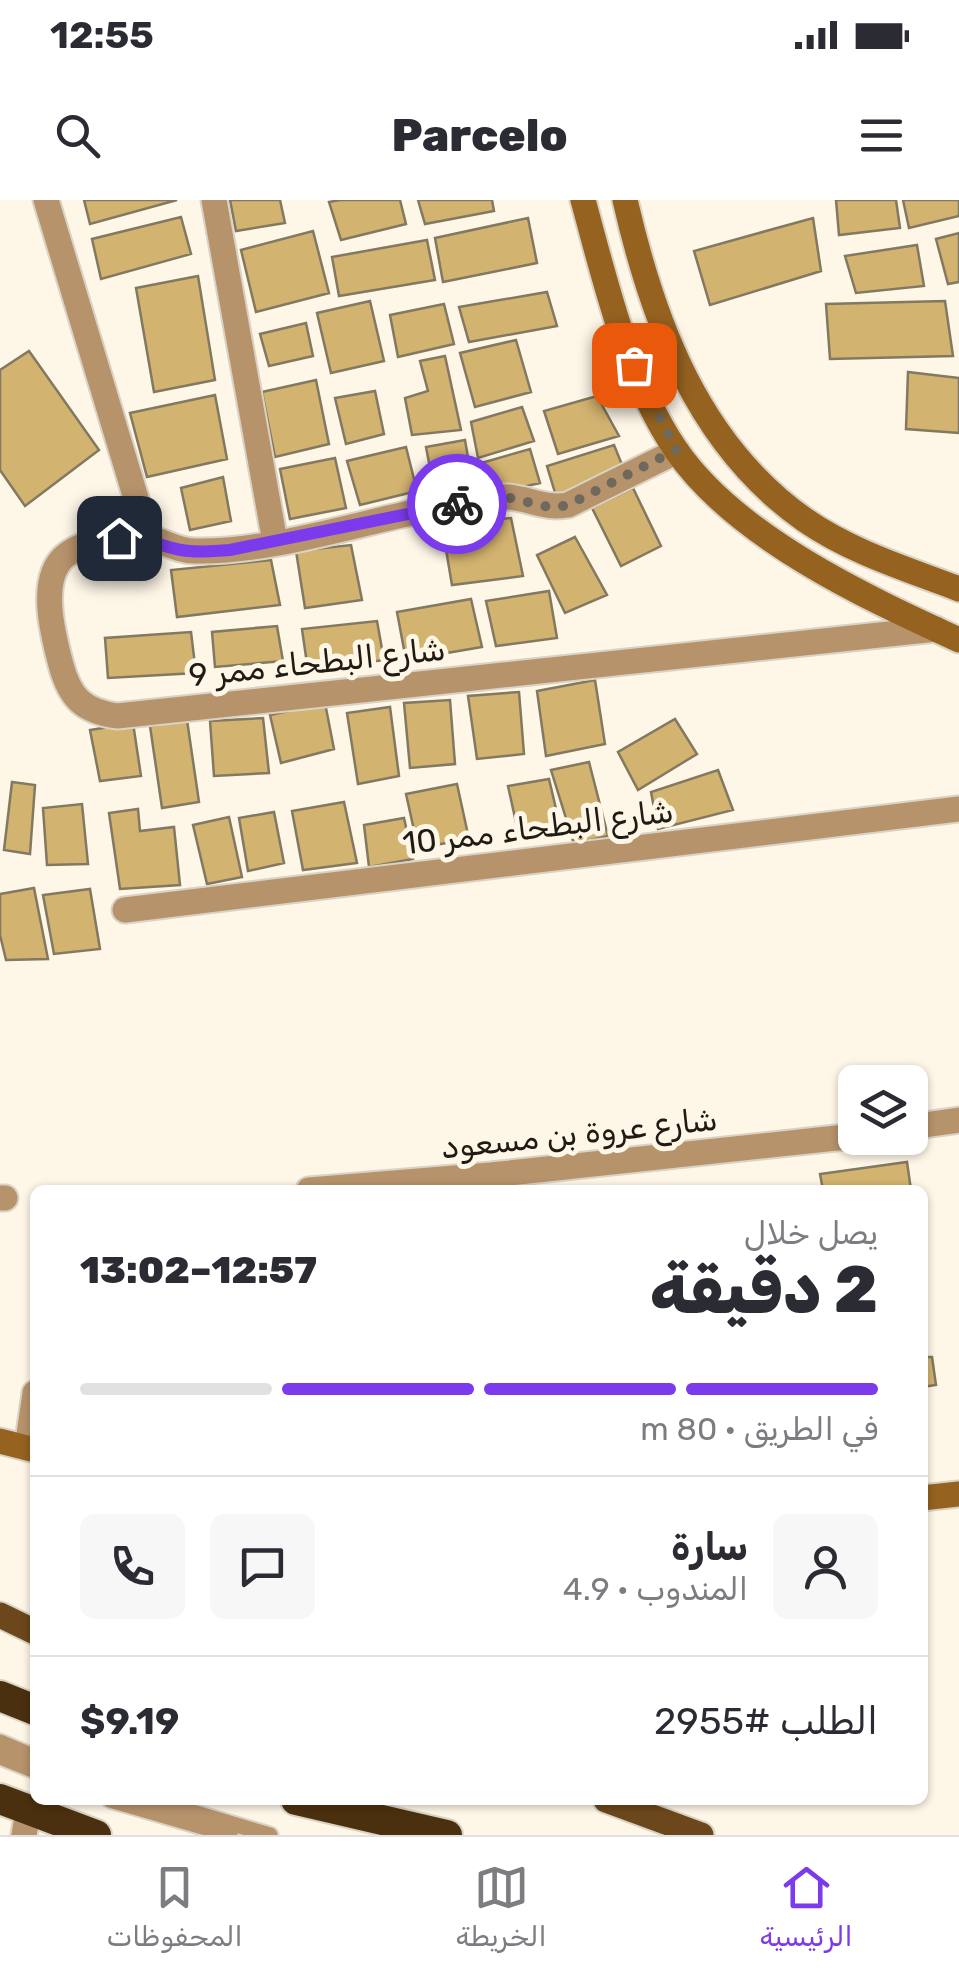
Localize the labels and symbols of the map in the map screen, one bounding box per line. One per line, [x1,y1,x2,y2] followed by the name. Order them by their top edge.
[592,323,677,408] pin
[407,454,507,554] courier
[77,496,162,581] pin
[187,630,447,697] street label: شارع البطحاء ممر 9
[400,792,676,865] street label: شارع البطحاء ممر 10
[439,1100,719,1169] street label: شارع عروة بن مسعود

